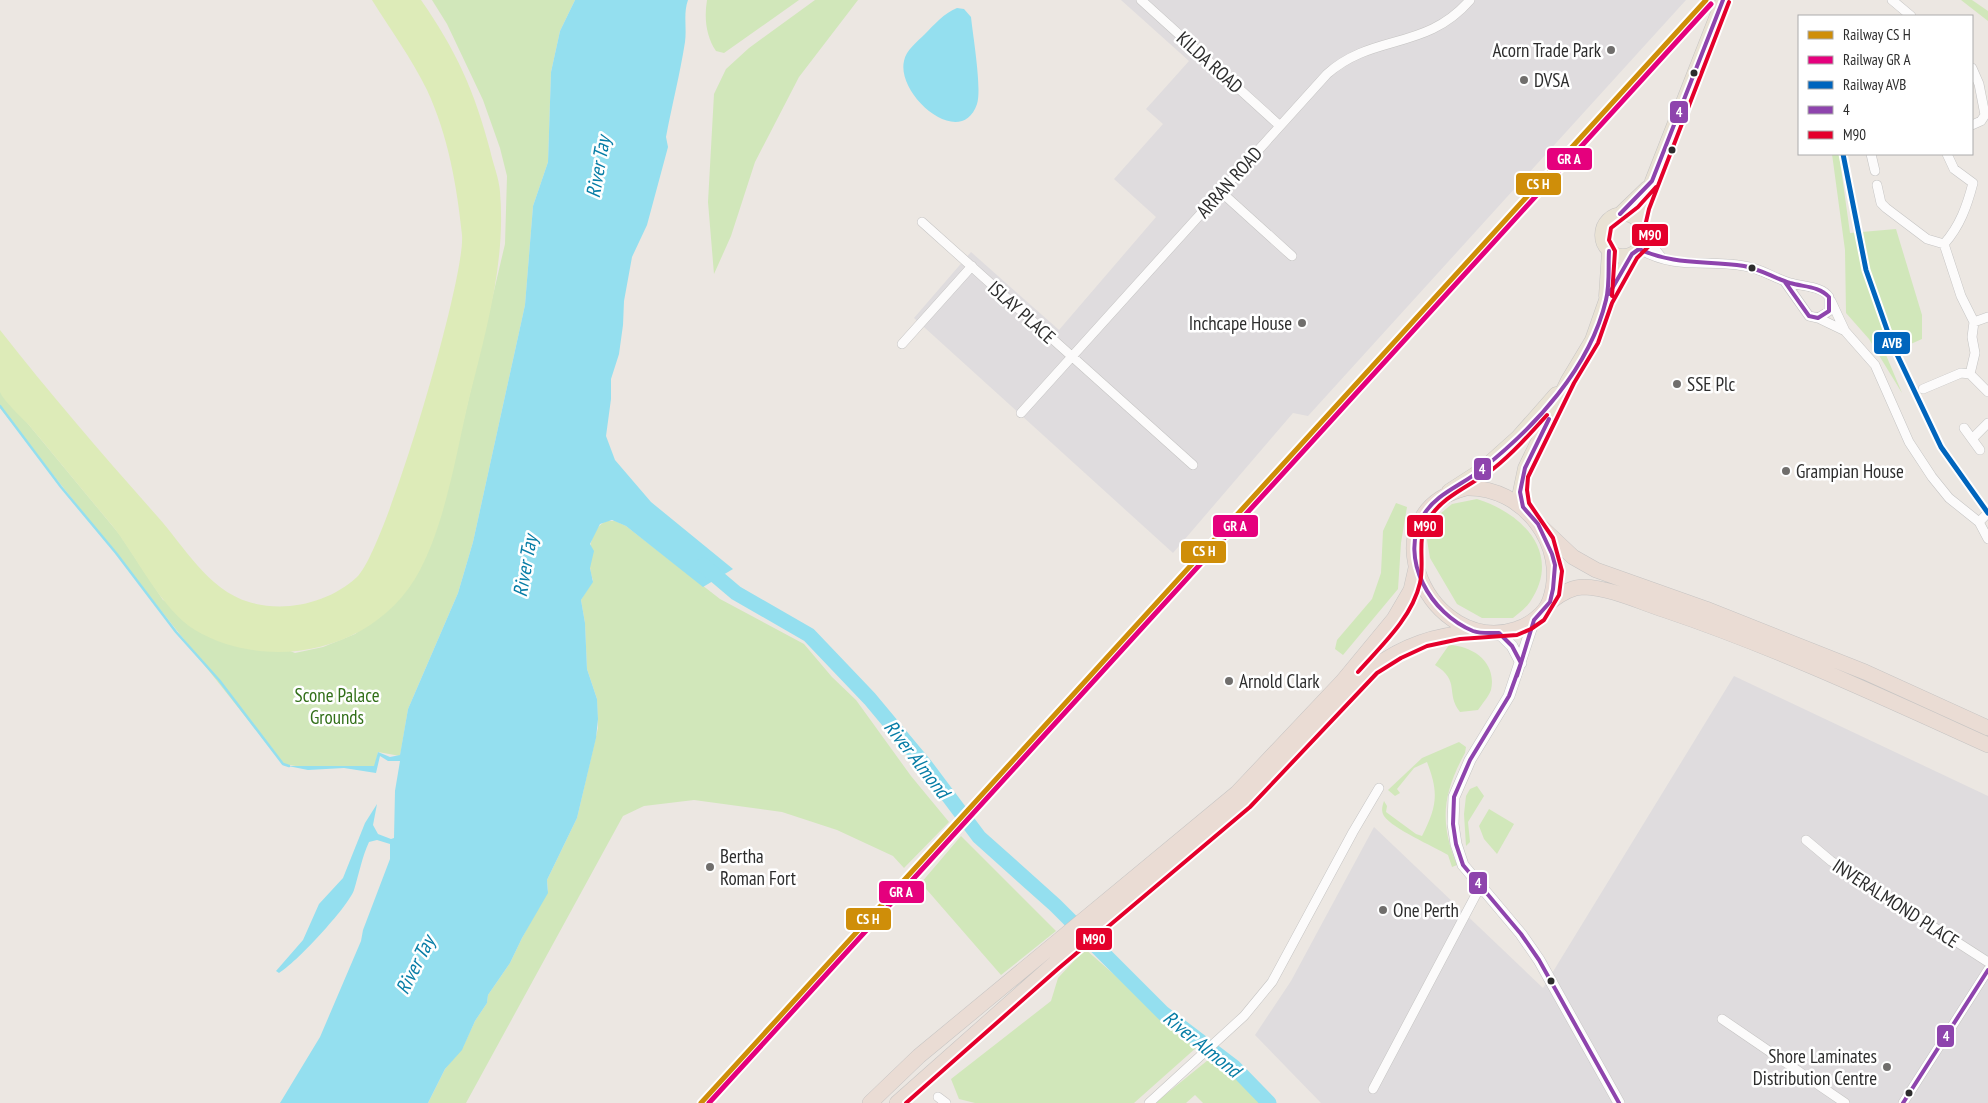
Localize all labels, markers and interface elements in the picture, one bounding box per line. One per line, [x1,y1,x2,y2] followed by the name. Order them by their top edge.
[1798,15,1973,155] legend
[1843,25,1911,44] text: Railway CS H
[1172,26,1248,98] street label: KILDA ROAD
[1492,38,1602,62] place label: Acorn Trade Park
[1605,44,1617,56] marker: Acorn Trade Park
[1843,50,1912,69] text: Railway GR A
[1534,68,1569,92] place label: DVSA
[1689,68,1699,78] unlabelled marker
[1518,74,1530,86] marker: DVSA
[1843,75,1906,94] text: Railway AVB
[1669,100,1689,124] line badge: 4
[1843,100,1850,119] text: 4
[1676,103,1683,121] text: 4
[1843,125,1866,144] text: M90
[580,132,617,200] water label: River Tay
[1191,141,1267,223] street label: ARRAN ROAD
[1667,145,1677,155] unlabelled marker
[1546,147,1593,171] line badge: GR A
[1557,150,1582,168] text: GR A
[1515,172,1562,196] line badge: CS H
[1527,175,1549,193] text: CS H
[1631,223,1669,247] line badge: M90
[1639,226,1662,244] text: M90
[1747,263,1757,273] unlabelled marker
[983,275,1061,349] street label: ISLAY PLACE
[1189,311,1292,335] place label: Inchcape House
[1296,317,1308,329] marker: Inchcape House
[1873,331,1911,355] line badge: AVB
[1881,334,1902,352] text: AVB
[1687,372,1735,396] place label: SSE Plc
[1671,378,1683,390] marker: SSE Plc
[1473,457,1492,481] line badge: 4
[1796,459,1904,483] place label: Grampian House
[1479,460,1486,478] text: 4
[1780,465,1792,477] marker: Grampian House
[1212,514,1259,538] line badge: GR A
[1406,514,1444,538] line badge: M90
[1223,517,1248,535] text: GR A
[1414,517,1437,535] text: M90
[507,531,544,599] water label: River Tay
[1180,540,1227,564] line badge: CS H
[1193,542,1215,560] text: CS H
[1239,669,1320,693] place label: Arnold Clark
[1223,675,1235,687] marker: Arnold Clark
[295,683,380,729] park label: Scone Palace Grounds
[878,715,957,805] water label: River Almond
[720,844,797,890] place label: Bertha Roman Fort
[1828,853,1964,953] street label: INVERALMOND PLACE
[704,861,716,873] marker: Bertha Roman Fort
[1468,871,1488,895] line badge: 4
[1475,874,1482,892] text: 4
[878,880,925,904] line badge: GR A
[889,883,914,901] text: GR A
[1393,898,1459,922] place label: One Perth
[1377,904,1389,916] marker: One Perth
[845,907,892,931] line badge: CS H
[857,910,879,928] text: CS H
[1075,927,1113,951] line badge: M90
[389,929,442,998] water label: River Tay
[1083,930,1106,948] text: M90
[1546,976,1556,986] unlabelled marker
[1158,1005,1248,1085] water label: River Almond
[1936,1024,1955,1048] line badge: 4
[1943,1027,1950,1045] text: 4
[1753,1044,1877,1090] place label: Shore Laminates Distribution Centre
[1881,1061,1893,1073] marker: Shore Laminates Distribution Centre
[1904,1088,1914,1098] unlabelled marker

